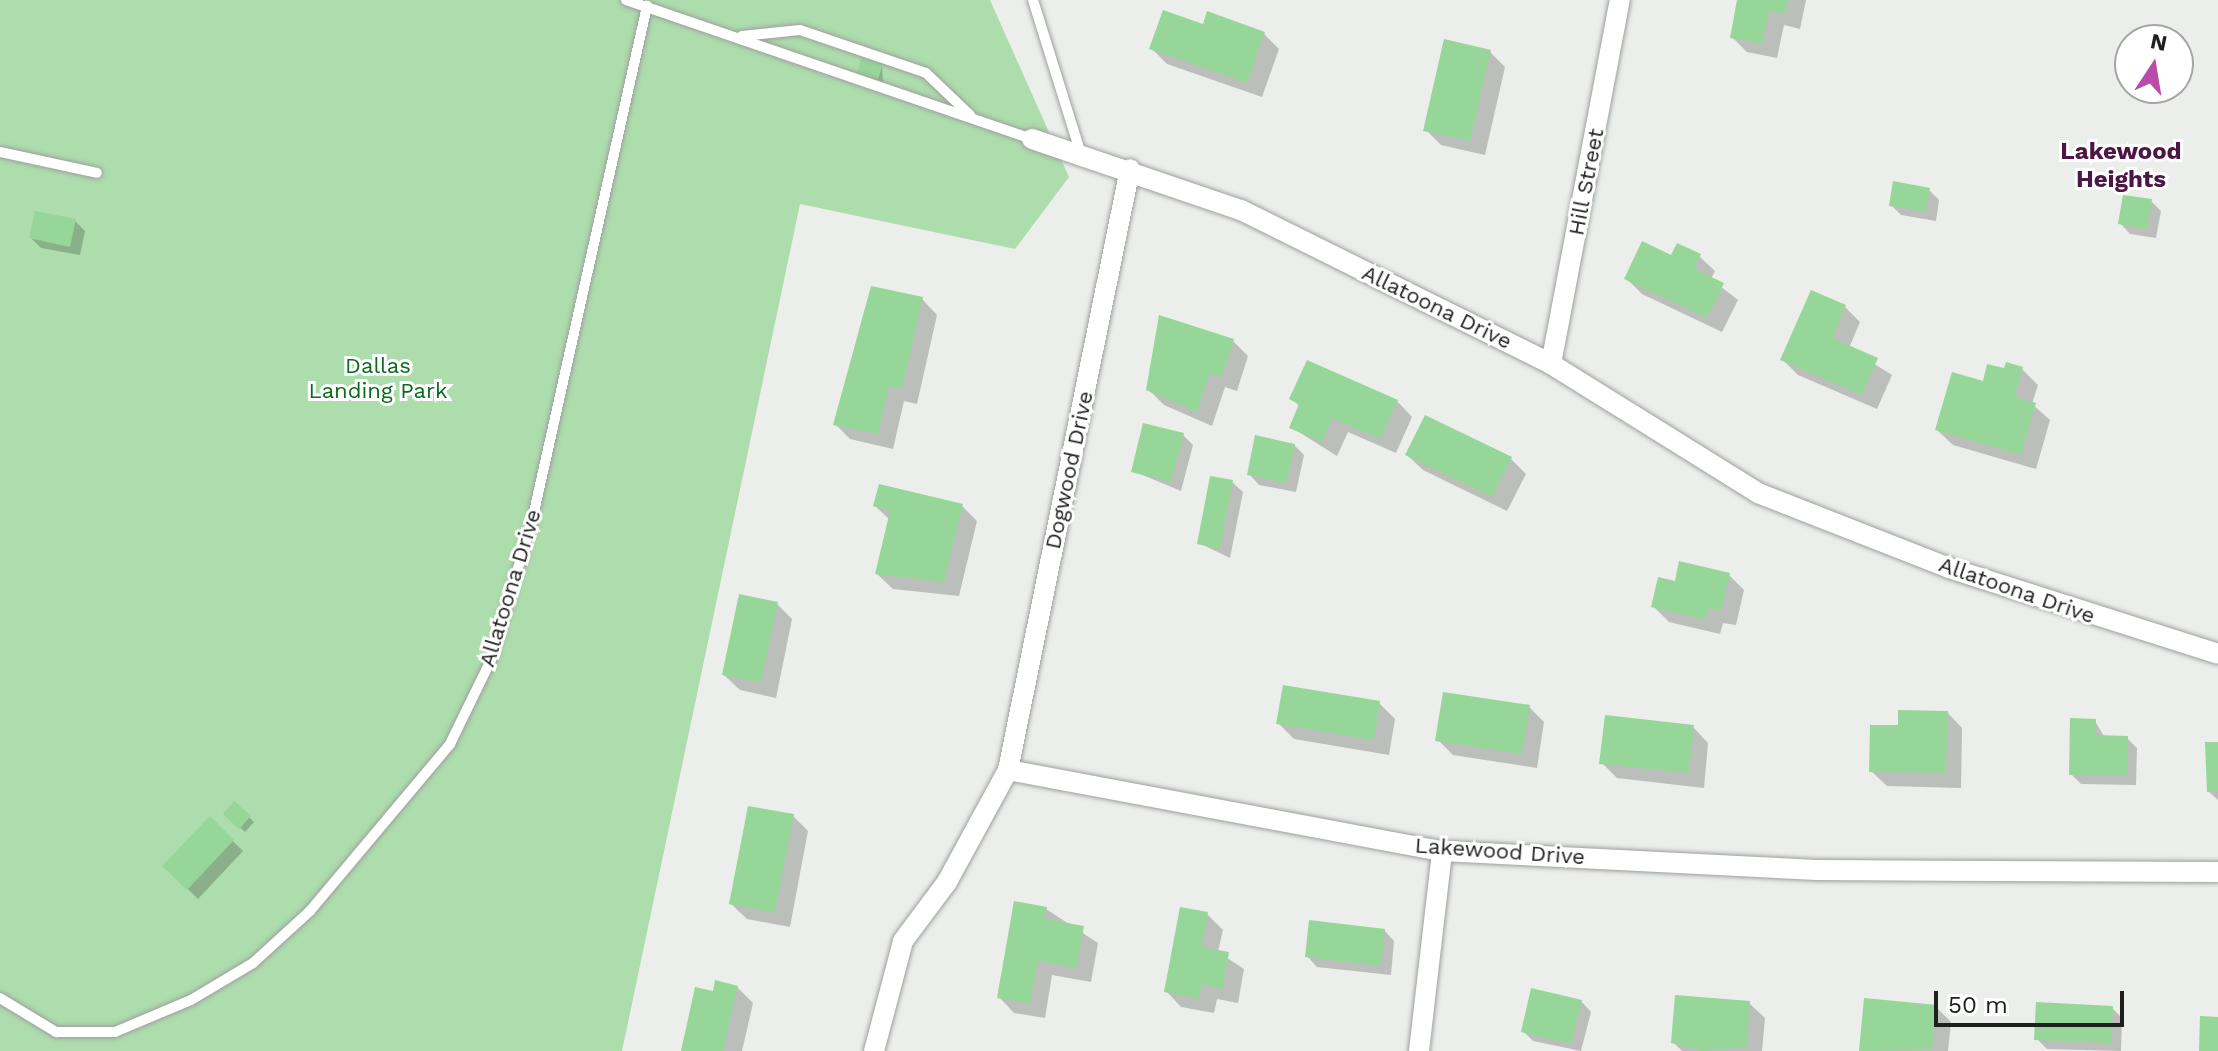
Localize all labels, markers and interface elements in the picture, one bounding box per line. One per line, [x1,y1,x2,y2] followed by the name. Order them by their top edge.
[2114,24,2194,104] north arrow
[2148,28,2169,56] text: N
[1563,126,1609,238] street label: Hill Street
[2060,138,2182,194] district label: Lakewood Heights
[1358,259,1516,355] street label: Allatoona Drive
[308,352,448,404] park label: Dallas Landing Park
[1039,389,1099,551] street label: Dogwood Drive
[473,506,547,670] street label: Allatoona Drive
[1935,551,2099,629] street label: Allatoona Drive
[1414,832,1586,870] street label: Lakewood Drive
[1938,975,2128,1025] scale bar
[1948,991,2008,1019] text: 50 m

